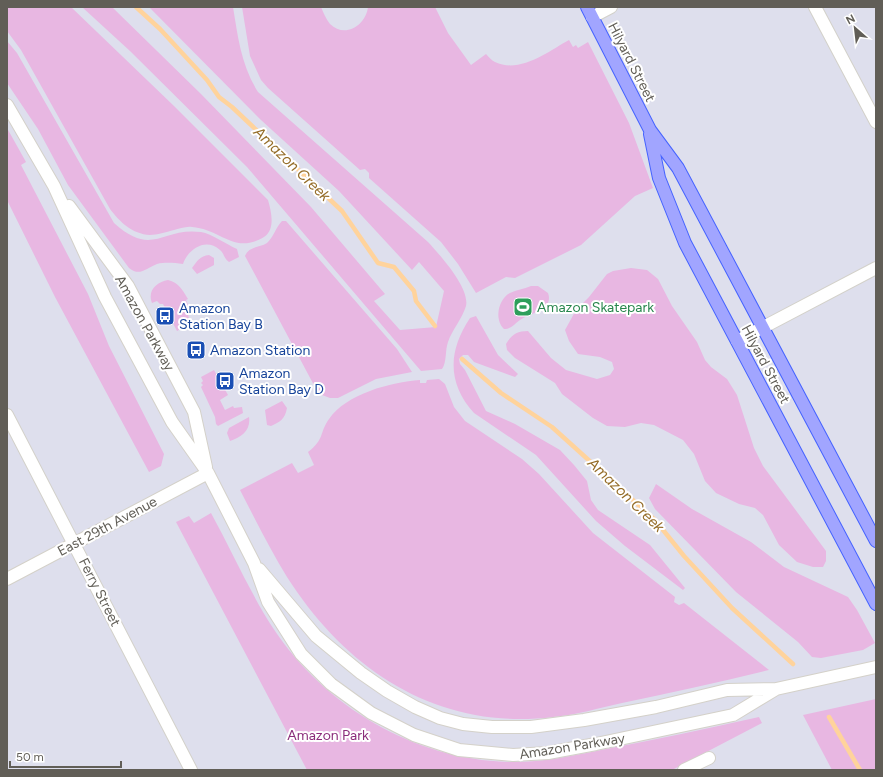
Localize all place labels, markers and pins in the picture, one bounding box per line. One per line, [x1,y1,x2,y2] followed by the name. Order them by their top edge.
[512,296,534,318] sports icon: Amazon Skatepark
[537,299,654,316] place label: Amazon Skatepark
[179,300,263,333] place label: Amazon Station Bay B
[154,305,176,327] bus stop icon: Amazon Station Bay B
[185,339,207,361] bus stop icon: Amazon Station
[210,342,310,359] place label: Amazon Station
[239,365,324,398] place label: Amazon Station Bay D
[214,370,236,392] bus stop icon: Amazon Station Bay D

